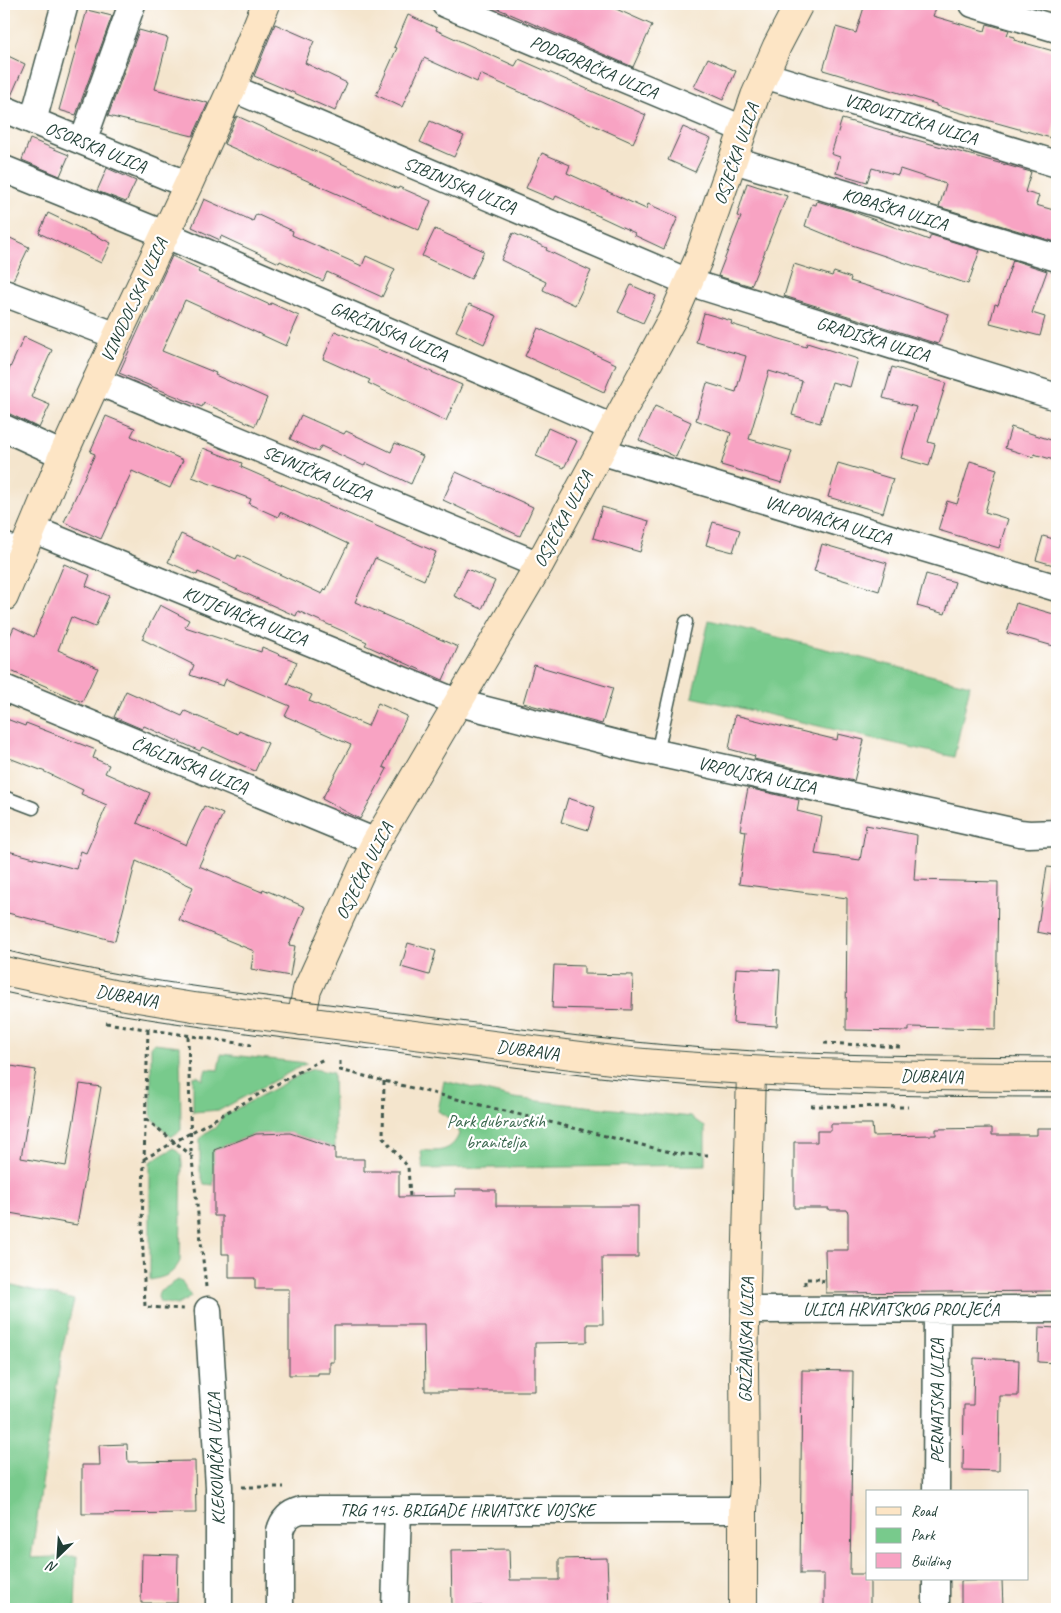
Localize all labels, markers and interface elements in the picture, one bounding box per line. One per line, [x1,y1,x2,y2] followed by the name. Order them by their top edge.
[527,30,662,104] street label: PODGORAČKA ULICA
[842,88,981,150] street label: VIROVITIČKA ULICA
[708,100,764,207] street label: OSJEČKA ULICA
[42,117,151,178] street label: OSORSKA ULICA
[401,152,520,219] street label: SIBINJSKA ULICA
[840,183,951,236] street label: KOBAŠKA ULICA
[96,234,173,365] street label: VINODOLSKA ULICA
[327,296,452,366] street label: GARČINSKA ULICA
[814,311,933,367] street label: GRADIŠKA ULICA
[259,440,375,506] street label: SEVNIČKA ULICA
[529,466,598,571] street label: OSJEČKA ULICA
[762,490,895,550] street label: VALPOVAČKA ULICA
[180,581,311,651] street label: KUTJEVAČKA ULICA
[129,732,252,799] street label: ČAGLINSKA ULICA
[696,752,819,798] street label: VRPOLJSKA ULICA
[330,818,398,923] street label: OSJEČKA ULICA
[94,980,161,1012] street label: DUBRAVA
[495,1035,562,1065] street label: DUBRAVA
[900,1064,965,1088] street label: DUBRAVA
[447,1110,546,1153] park label: Park dubravskih branitelja
[734,1276,758,1403] street label: GRIŽANSKA ULICA
[803,1298,1000,1320] street label: ULICA HRVATSKOG PROLJEĆA
[926,1337,948,1464] street label: PERNATSKA ULICA
[203,1391,229,1526] street label: KLEKOVAČKA ULICA
[866,1490,1028,1580] legend
[339,1499,597,1521] street label: TRG 145. BRIGADE HRVATSKE VOJSKE
[911,1502,938,1521] text: Road
[911,1526,936,1545] text: Park
[32,1530,82,1580] north arrow
[911,1552,951,1571] text: Building
[43,1557,60,1577] text: N

